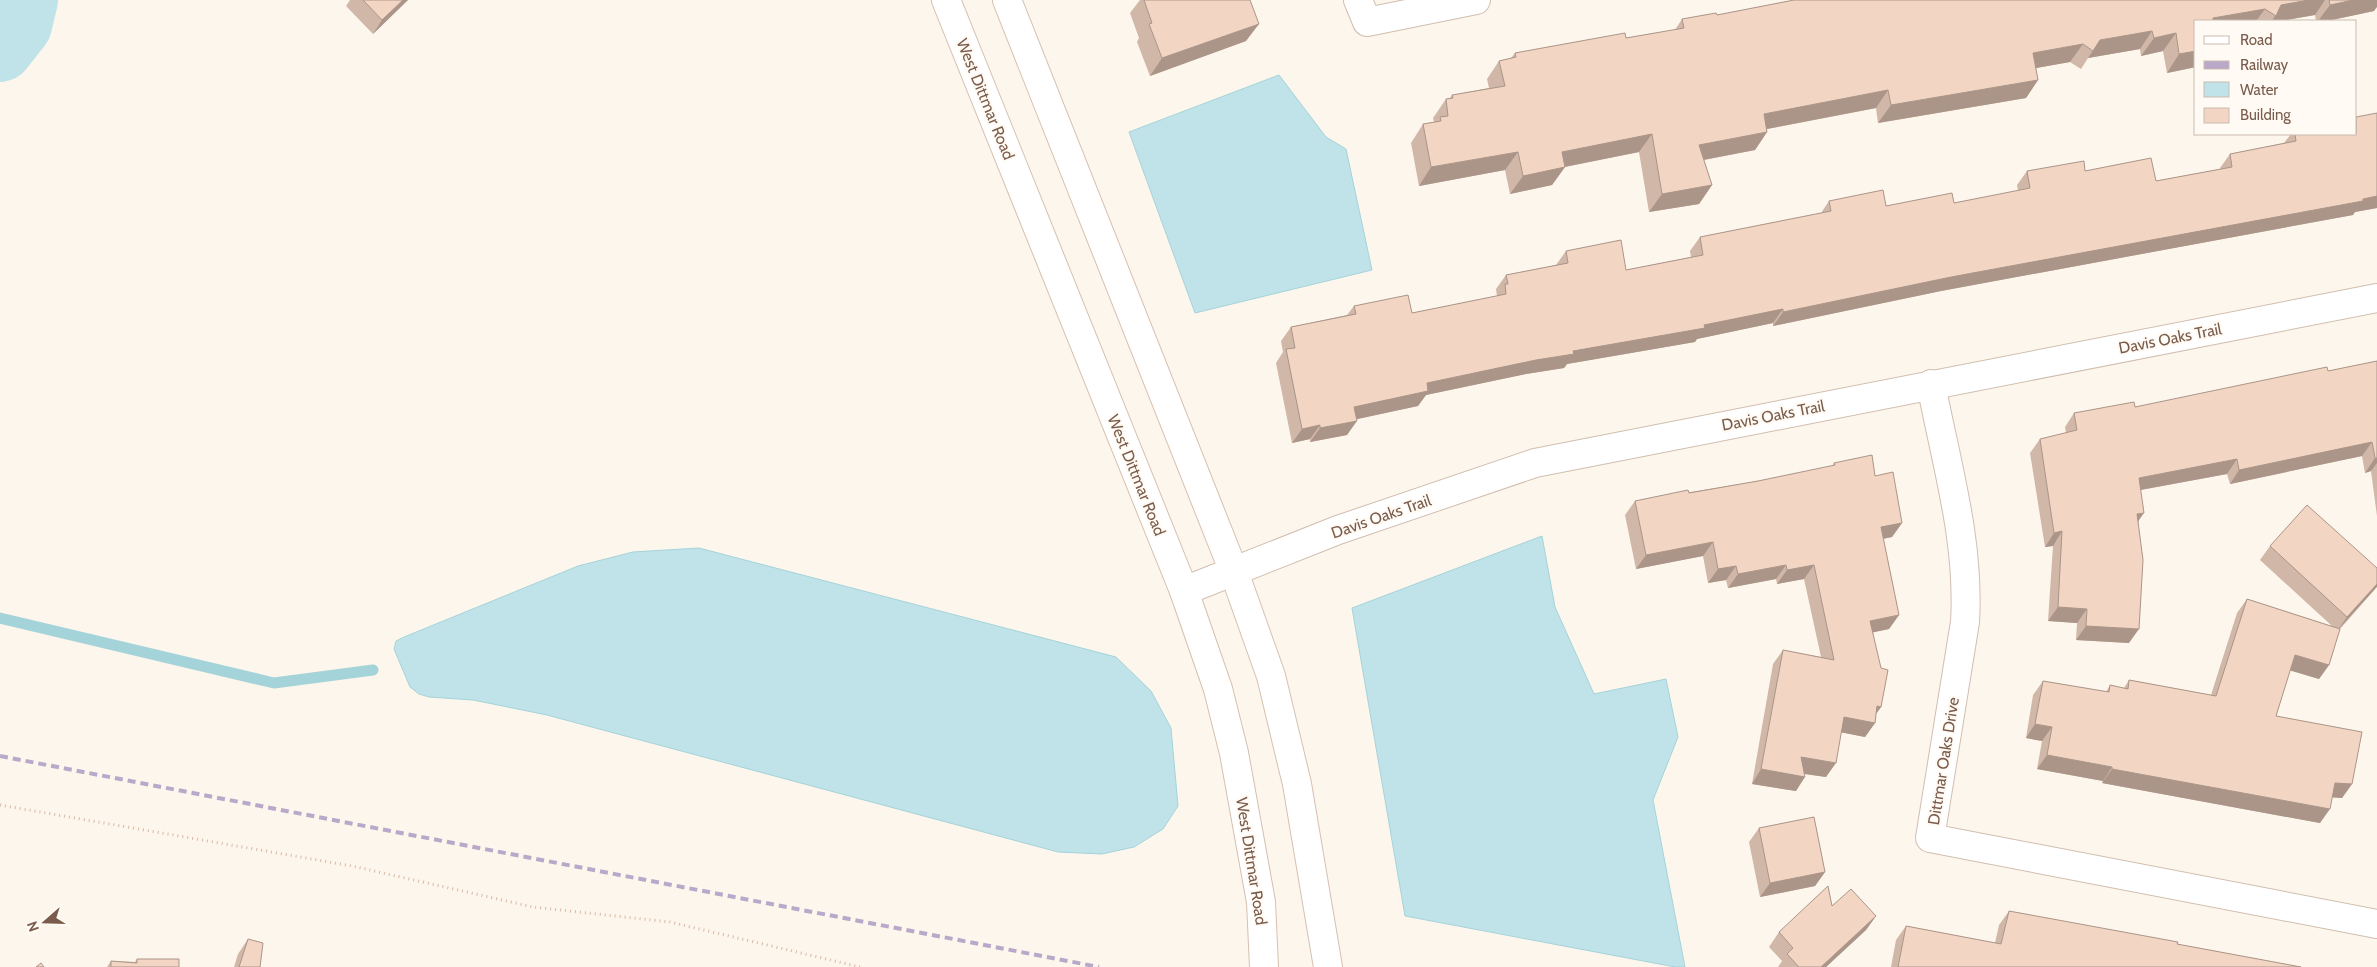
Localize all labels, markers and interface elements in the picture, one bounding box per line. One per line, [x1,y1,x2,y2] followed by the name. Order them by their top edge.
[2194,20,2357,135] legend
[2240,31,2273,49] text: Road
[953,36,1019,163] street label: West Dittmar Road
[2240,56,2289,74] text: Railway
[2240,81,2278,99] text: Water
[2240,106,2291,124] text: Building
[2117,319,2223,358] street label: Davis Oaks Trail
[1720,396,1826,435] street label: Davis Oaks Trail
[1104,412,1170,539] street label: West Dittmar Road
[1329,490,1434,542] street label: Davis Oaks Trail
[1924,696,1963,826] street label: Dittmar Oaks Drive
[1232,796,1271,926] street label: West Dittmar Road
[20,897,70,947] north arrow
[23,919,43,934] text: N

